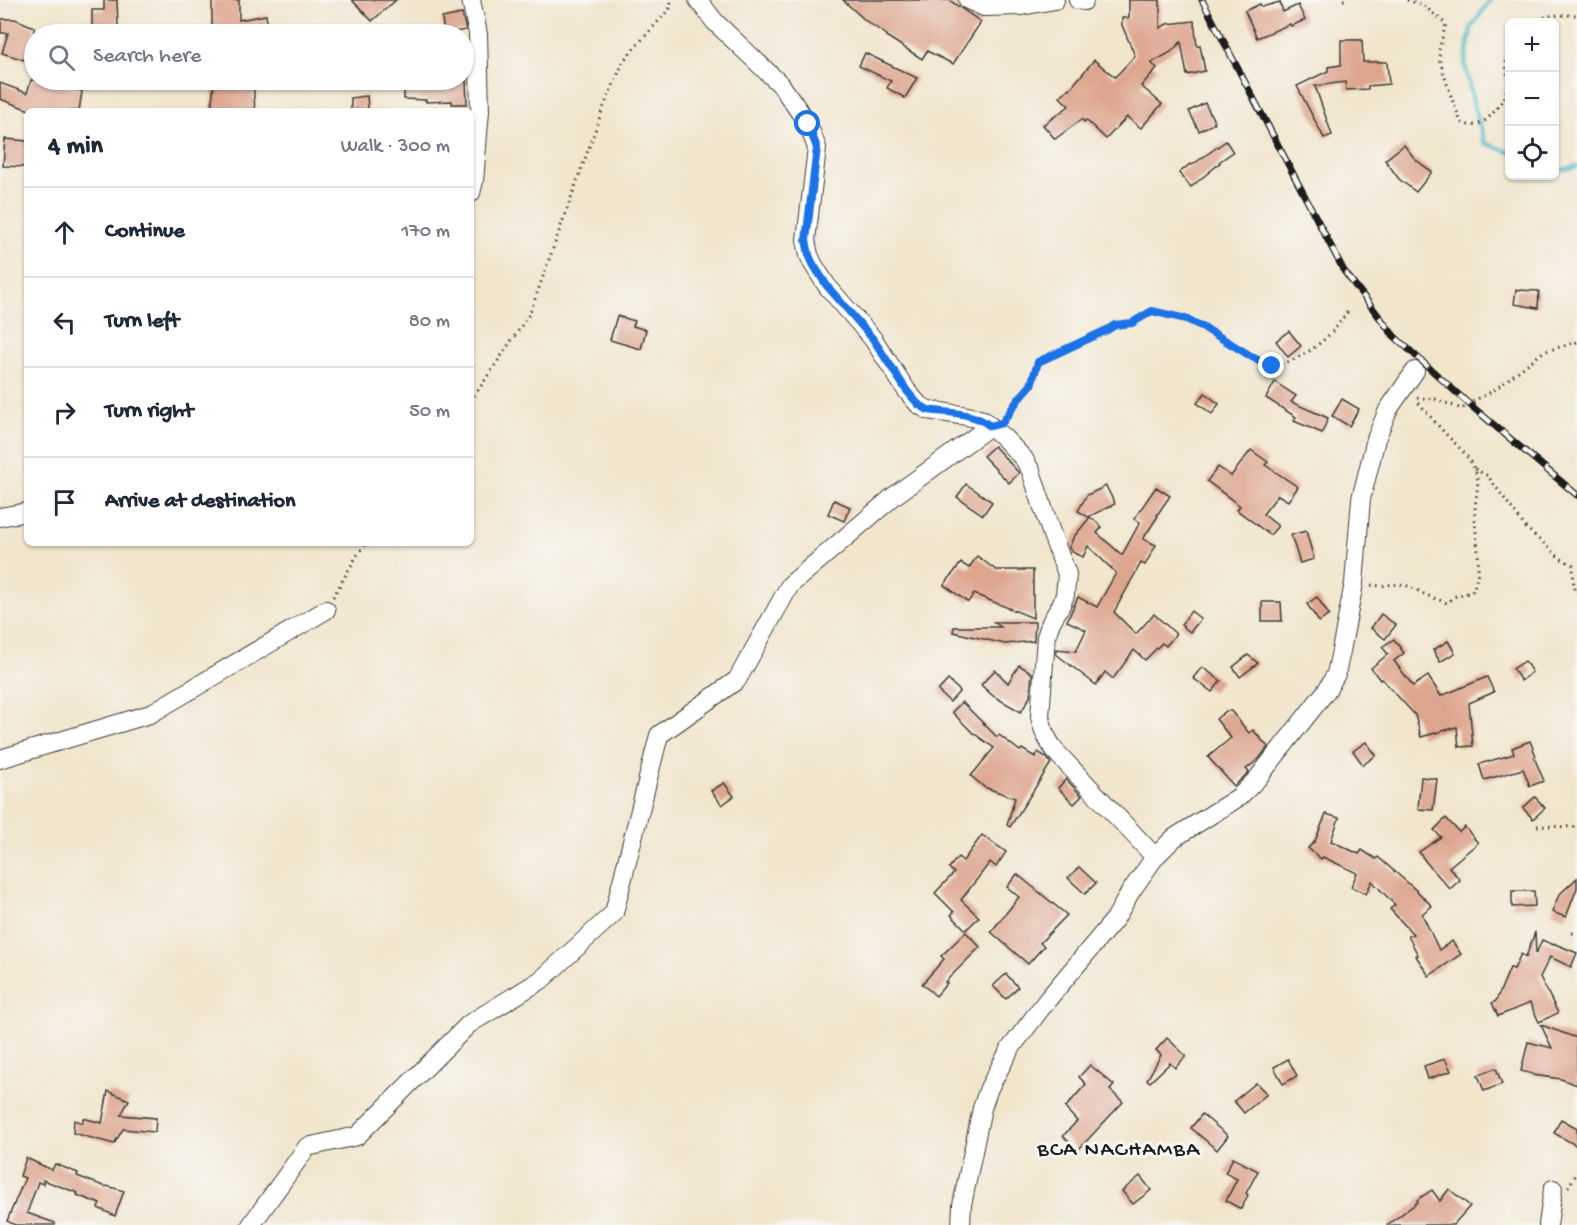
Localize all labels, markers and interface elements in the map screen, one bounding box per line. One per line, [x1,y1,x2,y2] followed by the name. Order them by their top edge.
[1505,18,1559,180] map controls
[1505,18,1559,72] button: +
[24,24,474,90] search box
[45,41,78,74] icon: search
[93,44,201,70] text: Search here
[1505,72,1559,126] button: −
[794,110,820,136] route start
[1505,126,1559,180] button: locate
[48,132,103,163] text: 4 min
[341,136,450,159] text: Walk · 300 m
[48,216,81,249] icon: ahead
[105,219,185,245] text: Continue
[401,221,450,244] text: 170 m
[48,306,81,339] icon: left
[105,309,179,335] text: Turn left
[409,311,450,334] text: 80 m
[1258,352,1284,378] route end
[48,396,81,429] icon: right
[105,399,193,425] text: Turn right
[409,401,450,424] text: 50 m
[48,486,81,519] icon: arrive
[105,489,295,515] text: Arrive at destination
[1036,1138,1201,1164] district label: BCA NACHAMBA

